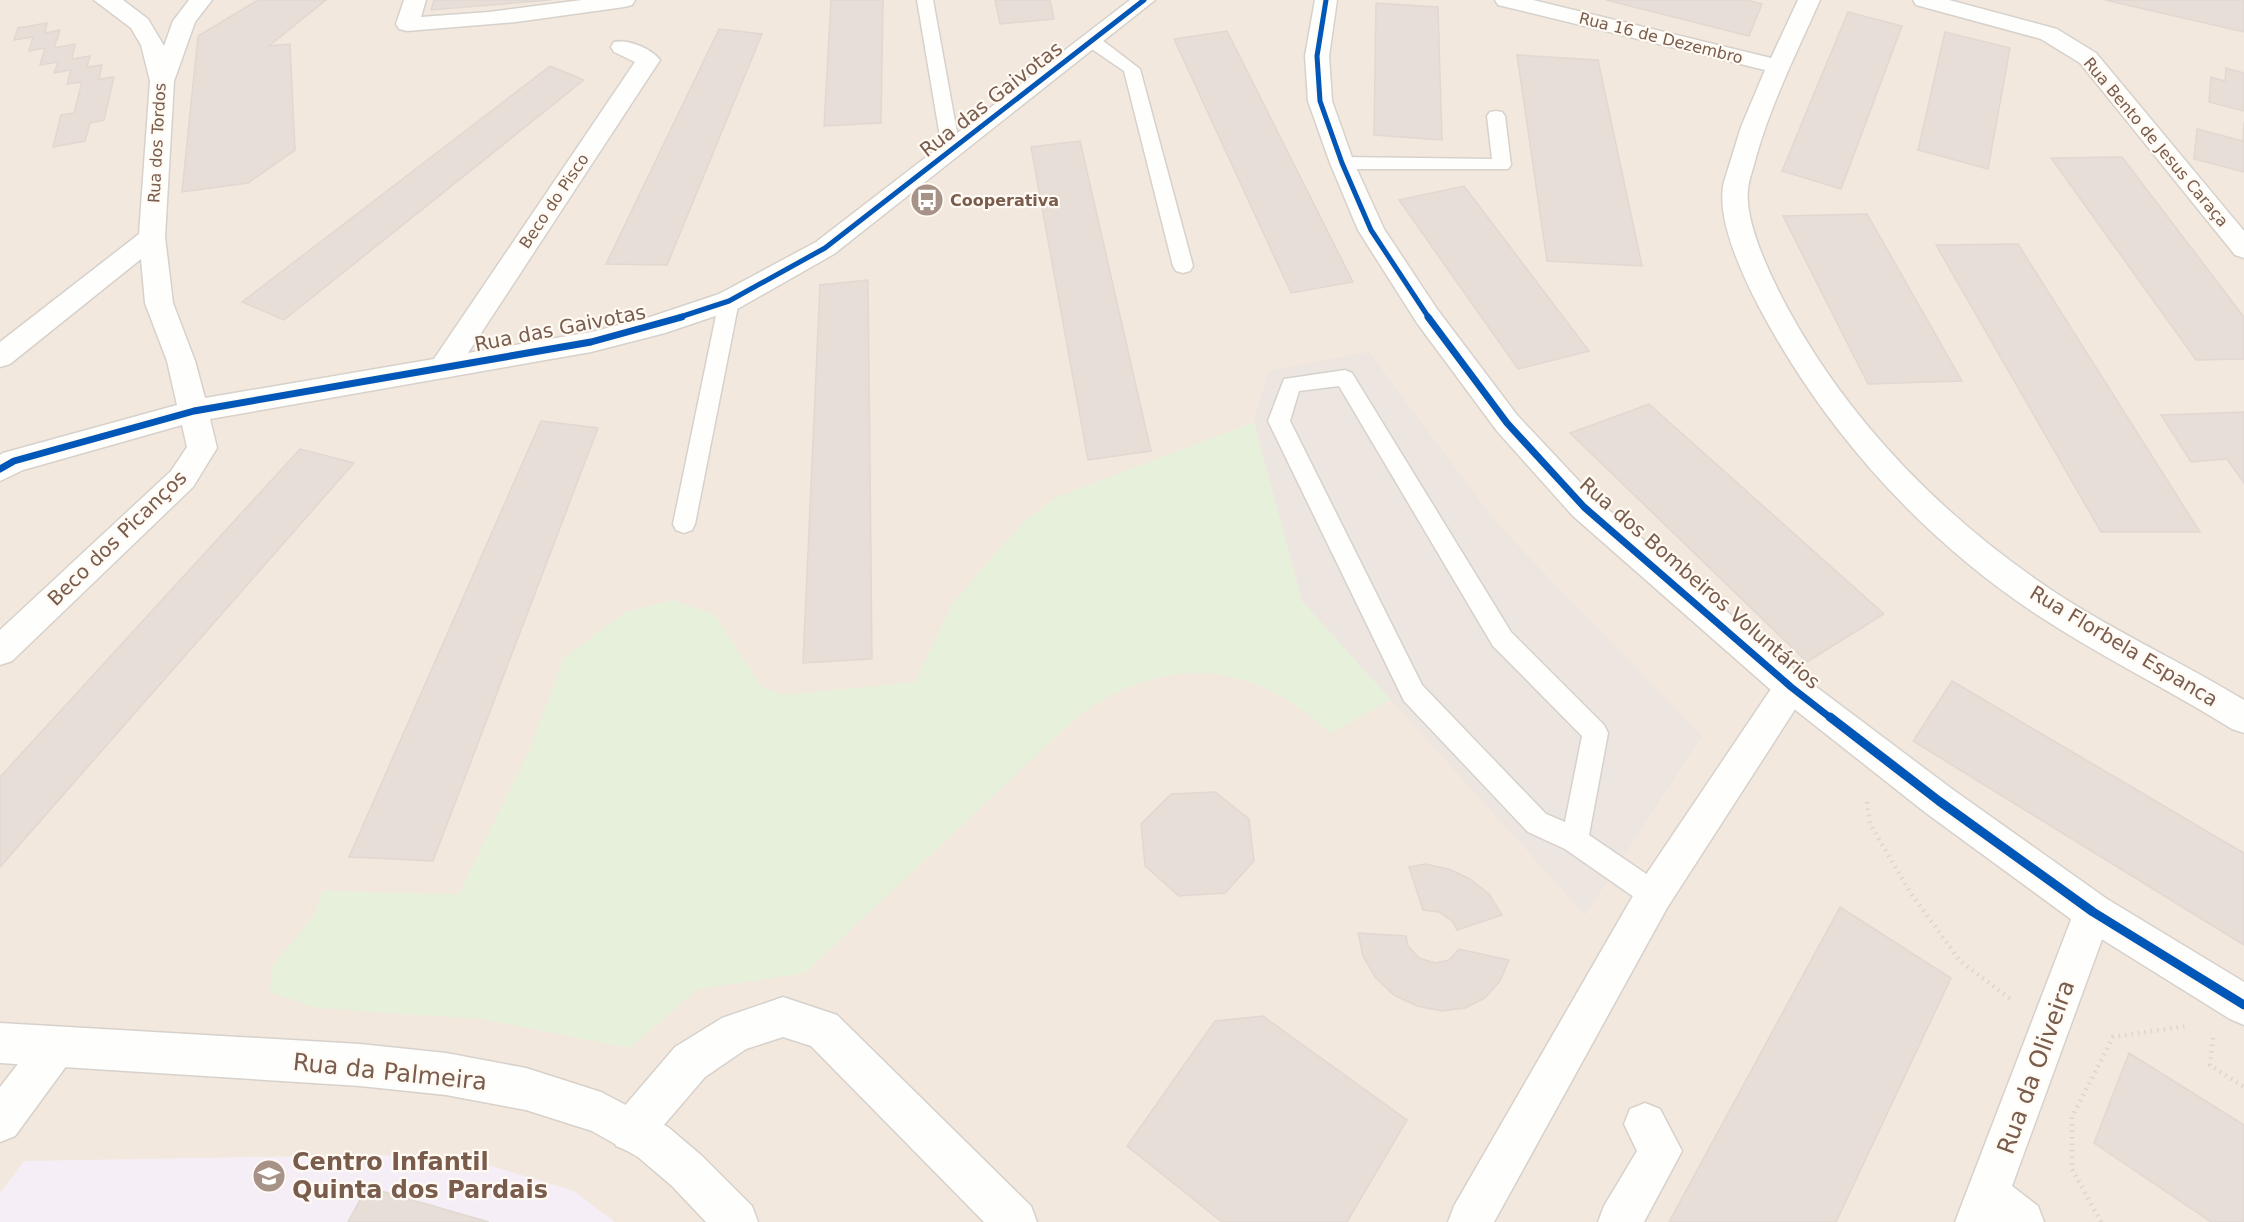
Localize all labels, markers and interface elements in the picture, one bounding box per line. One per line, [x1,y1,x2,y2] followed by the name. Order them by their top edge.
[1577,8,1745,68] street label: Rua 16 de Dezembro
[915,36,1067,162] street label: Rua das Gaivotas
[2080,54,2232,230] street label: Rua Bento de Jesus Caraça
[144,82,170,204] street label: Rua dos Tordos
[515,150,593,252] street label: Beco do Pisco
[909,182,945,218] bus stop icon: Cooperativa
[950,191,1059,210] place label: Cooperativa
[472,300,648,356] street label: Rua das Gaivotas
[42,465,192,611] street label: Beco dos Picanços
[1575,472,1825,694] street label: Rua dos Bombeiros Voluntários
[2026,580,2222,712] street label: Rua Florbela Espanca
[1992,976,2080,1158] street label: Rua da Oliveira
[292,1048,488,1096] street label: Rua da Palmeira
[292,1148,548,1204] place label: Centro Infantil Quinta dos Pardais
[251,1158,287,1194] school or university icon: Centro Infantil Quinta dos Pardais

